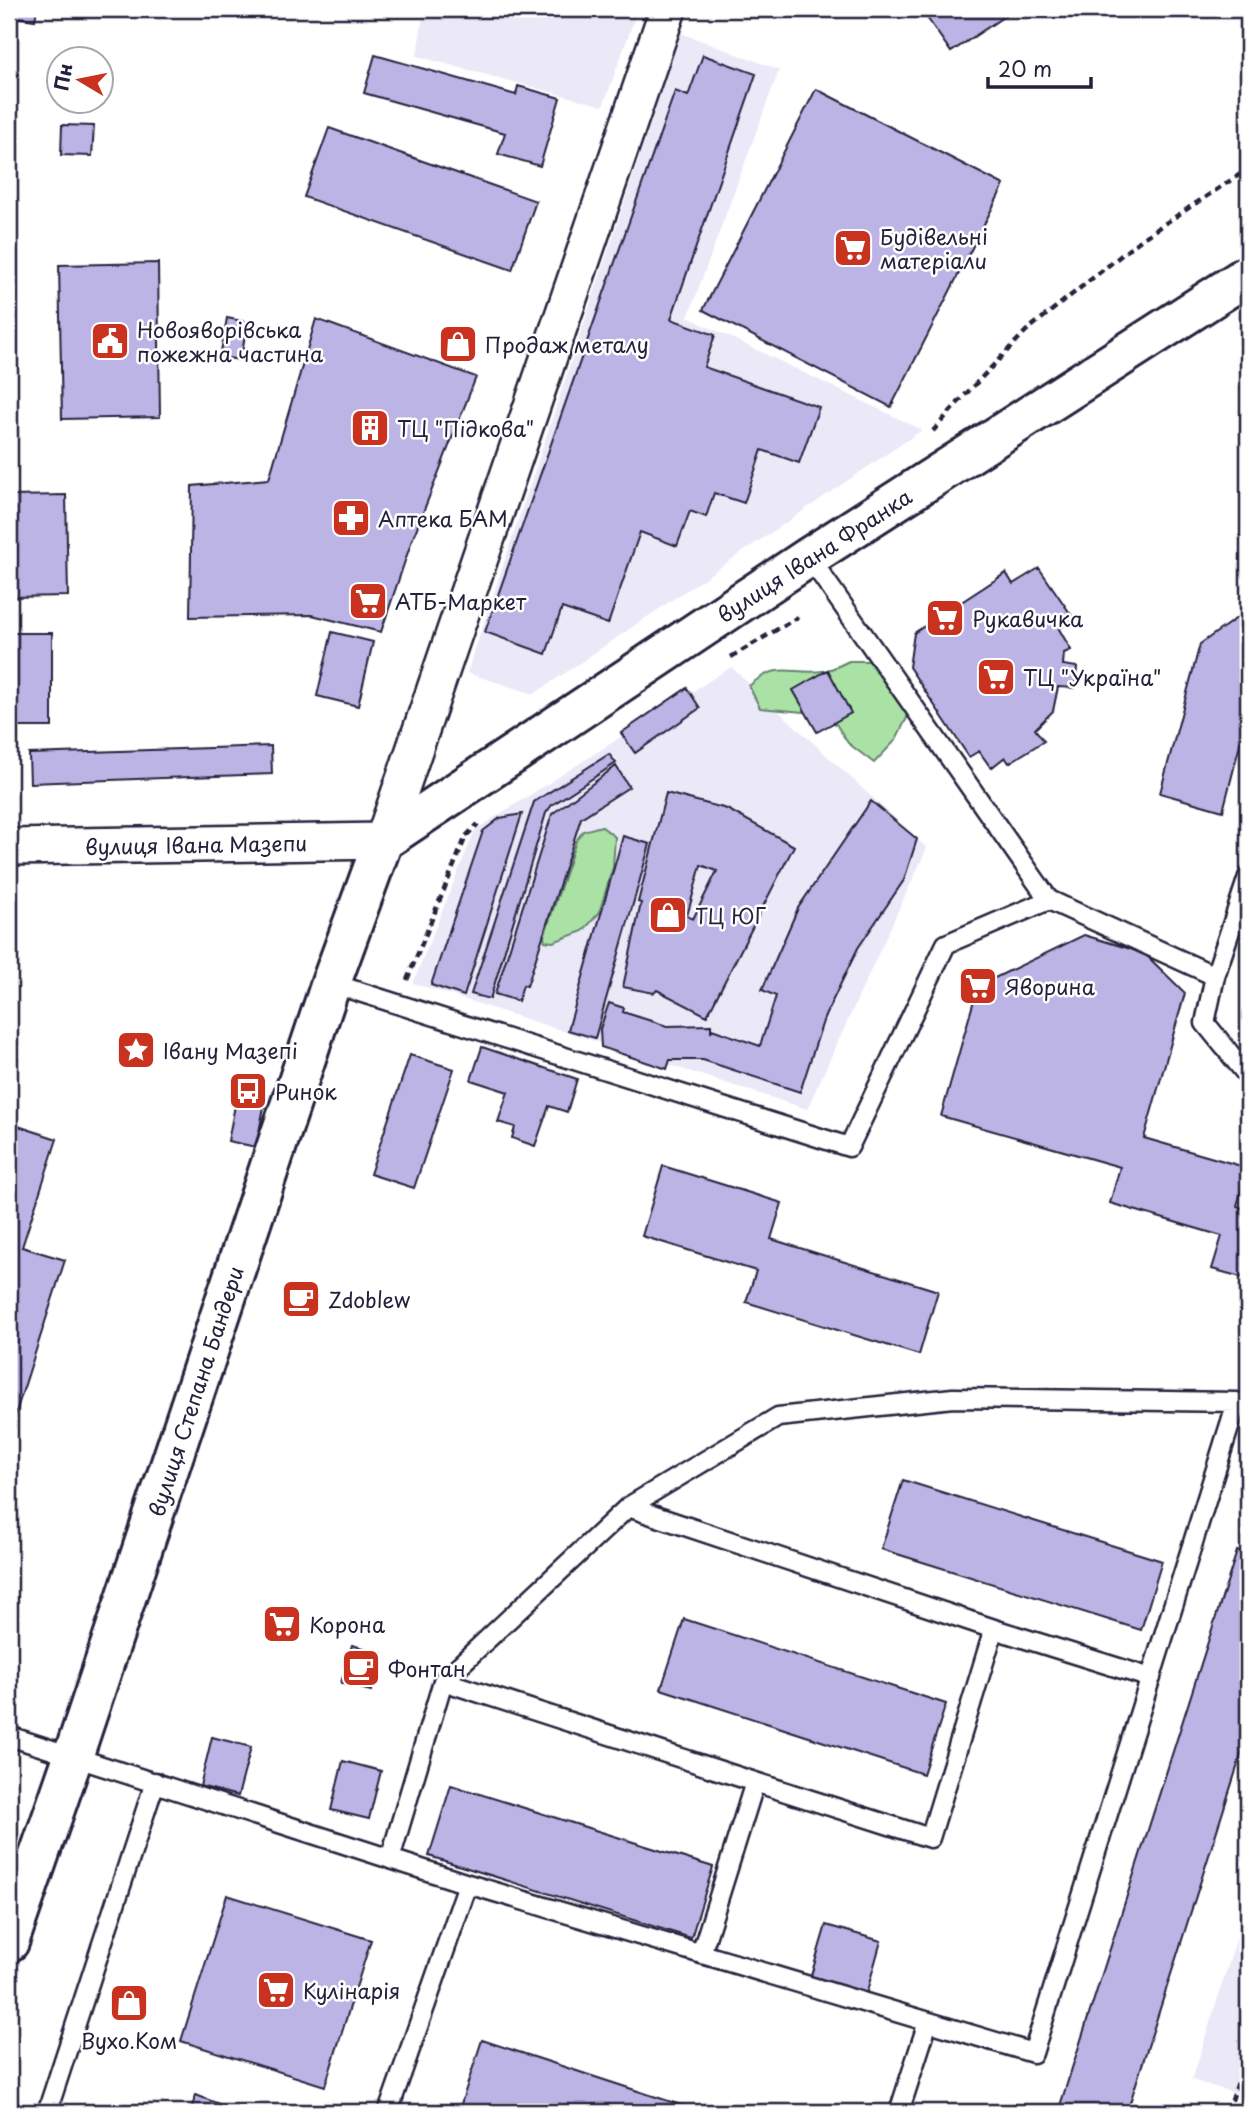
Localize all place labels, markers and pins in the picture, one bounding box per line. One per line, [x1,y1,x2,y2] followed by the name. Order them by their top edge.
[880,220,988,276] place label: Будівельні матеріали
[832,227,874,269] supermarket icon: Будівельні матеріали
[137,313,324,369] place label: Новояворівська пожежна частина
[89,320,131,362] public building icon: Новояворівська пожежна частина
[437,323,479,365] shop icon: Продаж металу
[485,328,649,360] place label: Продаж металу
[349,407,391,449] building icon: ТЦ "Підкова"
[397,412,534,444] place label: ТЦ "Підкова"
[330,497,372,539] pharmacy icon: Аптека БАМ
[378,502,508,534] place label: Аптека БАМ
[347,580,389,622] supermarket icon: АТБ-Маркет
[395,585,527,617] place label: АТБ-Маркет
[924,597,966,639] supermarket icon: Рукавичка
[972,602,1084,634] place label: Рукавичка
[975,656,1017,698] supermarket icon: ТЦ "Україна"
[1023,661,1161,693] place label: ТЦ "Україна"
[647,894,689,936] shop icon: ТЦ ЮГ
[695,899,767,931] place label: ТЦ ЮГ
[957,965,999,1007] supermarket icon: Яворина
[1005,970,1096,1002] place label: Яворина
[115,1029,157,1071] place icon: Івану Мазепі
[163,1034,298,1066] place label: Івану Мазепі
[227,1070,269,1112] bus stop icon: Ринок
[275,1075,337,1107] place label: Ринок
[280,1278,322,1320] cafe icon: Zdoblew
[328,1283,410,1315] place label: Zdoblew
[261,1603,303,1645] supermarket icon: Корона
[309,1608,385,1640] place label: Корона
[340,1647,382,1689] cafe icon: Фонтан
[388,1652,466,1684] place label: Фонтан
[255,1969,297,2011] supermarket icon: Кулінарія
[303,1974,400,2006] place label: Кулінарія
[108,1982,150,2024] shop icon: Вухо.Ком
[81,2024,177,2056] place label: Вухо.Ком

